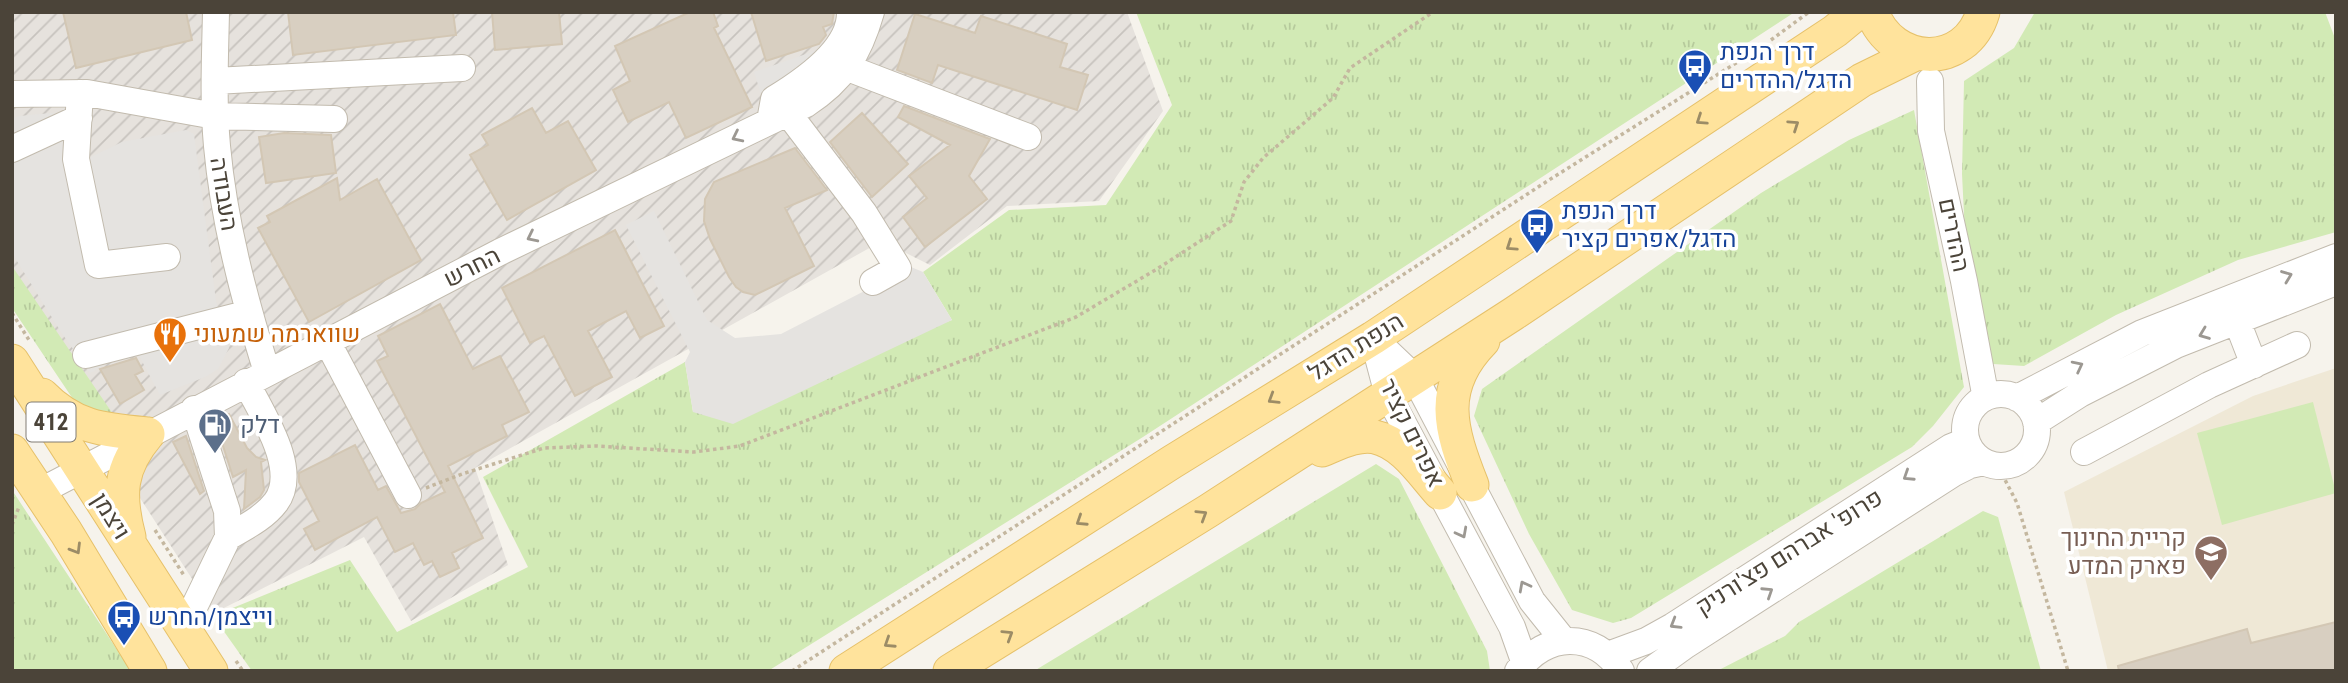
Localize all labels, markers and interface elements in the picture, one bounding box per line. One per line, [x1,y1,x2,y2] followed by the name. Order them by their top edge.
[1720,38,1852,94] place label: דרך הנפת הדגל/ההדרים
[1676,47,1714,96] bus stop icon: דרך הנפת הדגל/ההדרים
[1696,112,1709,125] one-way arrow
[1786,121,1799,134] one-way arrow
[732,129,744,143] one-way arrow
[204,155,244,233] street label: העבודה
[1933,195,1975,275] street label: ההדרים
[1562,197,1736,253] place label: דרך הנפת הדגל/אפרים קציר
[1518,206,1556,255] bus stop icon: דרך הנפת הדגל/אפרים קציר
[527,228,539,242] one-way arrow
[1506,238,1519,250] one-way arrow
[439,241,505,293] street label: החרש
[2280,271,2292,285] one-way arrow
[1303,307,1409,387] street label: הנפת הדגל
[151,315,189,364] restaurant icon: שווארמה שמעוני
[194,320,360,348] place label: שווארמה שמעוני
[2198,325,2210,339] one-way arrow
[2071,361,2083,375] one-way arrow
[1374,374,1450,492] street label: אפרים קציר
[1268,391,1281,404] one-way arrow
[26,402,76,442] road number: 412
[196,406,234,455] fuel station icon: דלק
[240,411,280,439] place label: דלק
[1903,468,1916,480] one-way arrow
[1690,483,1888,621] street label: פרופ' אברהם פצ'ורניק
[86,488,136,544] street label: ויצמן
[1194,510,1207,523] one-way arrow
[1076,512,1089,525] one-way arrow
[2061,524,2186,580] place label: קריית החינוך פארק המדע
[1453,526,1467,538] one-way arrow
[2192,533,2230,582] school or university icon: קריית החינוך פארק המדע
[67,541,80,554] one-way arrow
[1519,581,1533,593] one-way arrow
[1761,588,1774,601] one-way arrow
[105,598,143,647] bus stop icon: וייצמן/החרש
[148,603,273,631] place label: וייצמן/החרש
[1669,616,1682,629] one-way arrow
[1001,630,1014,643] one-way arrow
[884,635,897,648] one-way arrow

